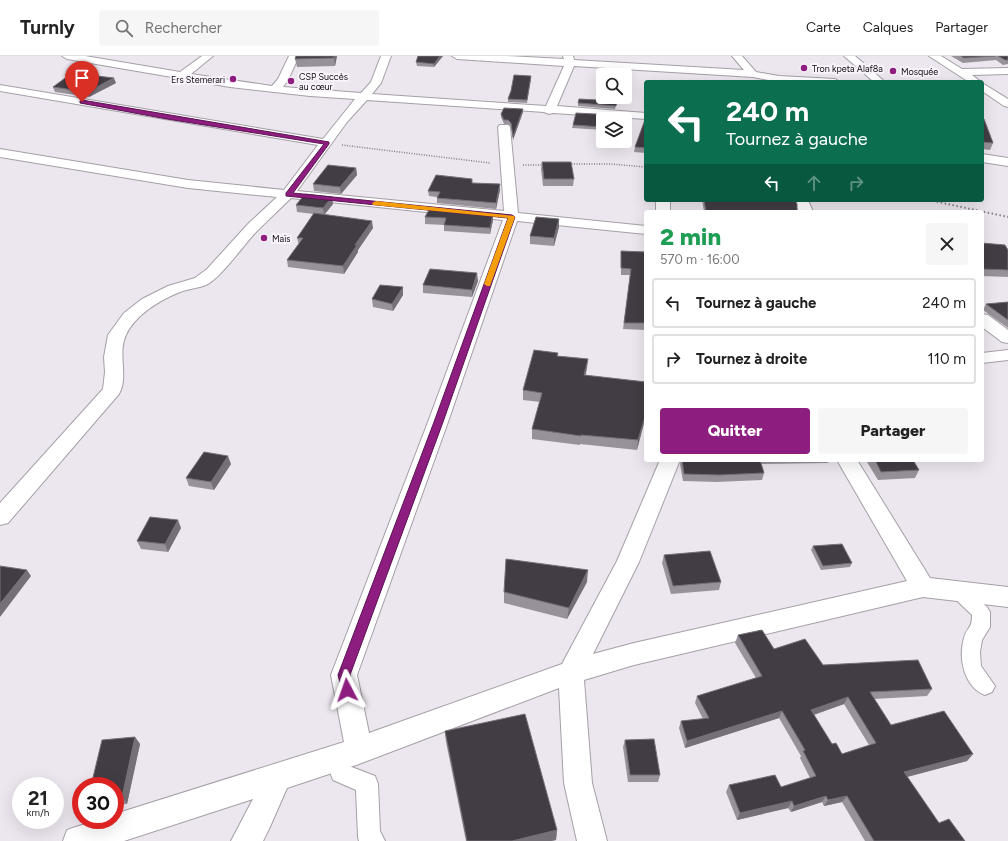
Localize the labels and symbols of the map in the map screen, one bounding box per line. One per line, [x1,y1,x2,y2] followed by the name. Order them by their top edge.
[65,61,99,102] pin
[799,63,809,73] marker: Tron kpeta Alaf8a
[812,63,883,74] place label: Tron kpeta Alaf8a
[888,66,898,76] marker: Mosquée
[901,66,938,77] place label: Mosquée
[299,71,348,92] place label: CSP Succès au cœur
[171,74,225,85] place label: Ers Stemerari
[228,74,238,84] marker: Ers Stemerari
[286,76,296,86] marker: CSP Succès au cœur
[259,233,269,243] marker: Maïs
[272,233,291,244] place label: Maïs
[326,669,368,711] position arrow
[72,777,124,829] speed limit sign: 30

